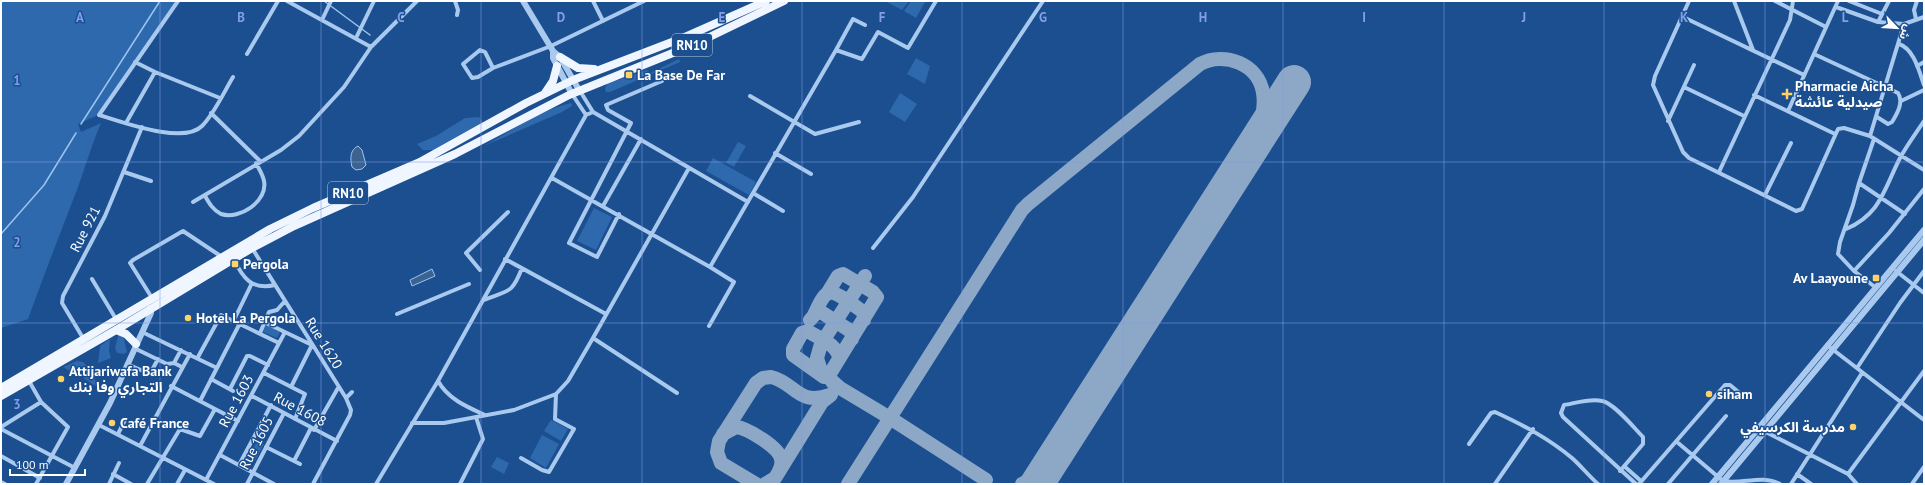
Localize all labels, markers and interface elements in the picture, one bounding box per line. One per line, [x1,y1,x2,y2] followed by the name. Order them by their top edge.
[1877,8,1917,48] north arrow
[76,9,84,26] text: A
[237,9,245,26] text: B
[397,9,405,26] text: C
[557,9,565,26] text: D
[719,9,726,26] text: E
[879,9,886,26] text: F
[1039,9,1047,26] text: G
[1199,9,1207,26] text: H
[1362,9,1366,26] text: I
[1521,9,1526,26] text: J
[1680,9,1688,26] text: K
[1842,9,1849,26] text: L
[1897,22,1916,42] text: ش
[672,34,712,56] road number: RN10
[637,66,725,84] place label: La Base De Far
[624,70,634,80] marker: La Base De Far
[13,72,21,89] text: 1
[1795,77,1894,111] place label: Pharmacie Aicha صيدلية عائشة
[1782,89,1792,99] marker: Pharmacie Aicha صيدلية عائشة
[328,182,368,204] road number: RN10
[66,203,104,255] street label: Rue 921
[13,234,21,251] text: 2
[243,255,289,273] place label: Pergola
[230,259,240,269] marker: Pergola
[1793,269,1868,287] place label: Av Laayoune
[1871,273,1881,283] marker: Av Laayoune
[196,309,296,327] place label: Hotel La Pergola
[183,313,193,323] marker: Hotel La Pergola
[301,314,347,372] street label: Rue 1620
[69,362,172,398] place label: Attijariwafa Bank التجاري وفا بنك
[215,372,257,430] street label: Rue 1603
[56,374,66,384] marker: Attijariwafa Bank التجاري وفا بنك
[1717,385,1753,403] place label: siham
[271,388,329,430] street label: Rue 1608
[1704,389,1714,399] marker: siham
[13,396,21,413] text: 3
[235,413,277,473] street label: Rue 1605
[120,414,189,432] place label: Café France
[107,418,117,428] marker: Café France
[1740,418,1845,438] place label: مدرسة الكرسيفي
[1848,422,1858,432] marker: مدرسة الكرسيفي
[10,451,85,477] scale bar
[16,457,49,472] text: 100 m

